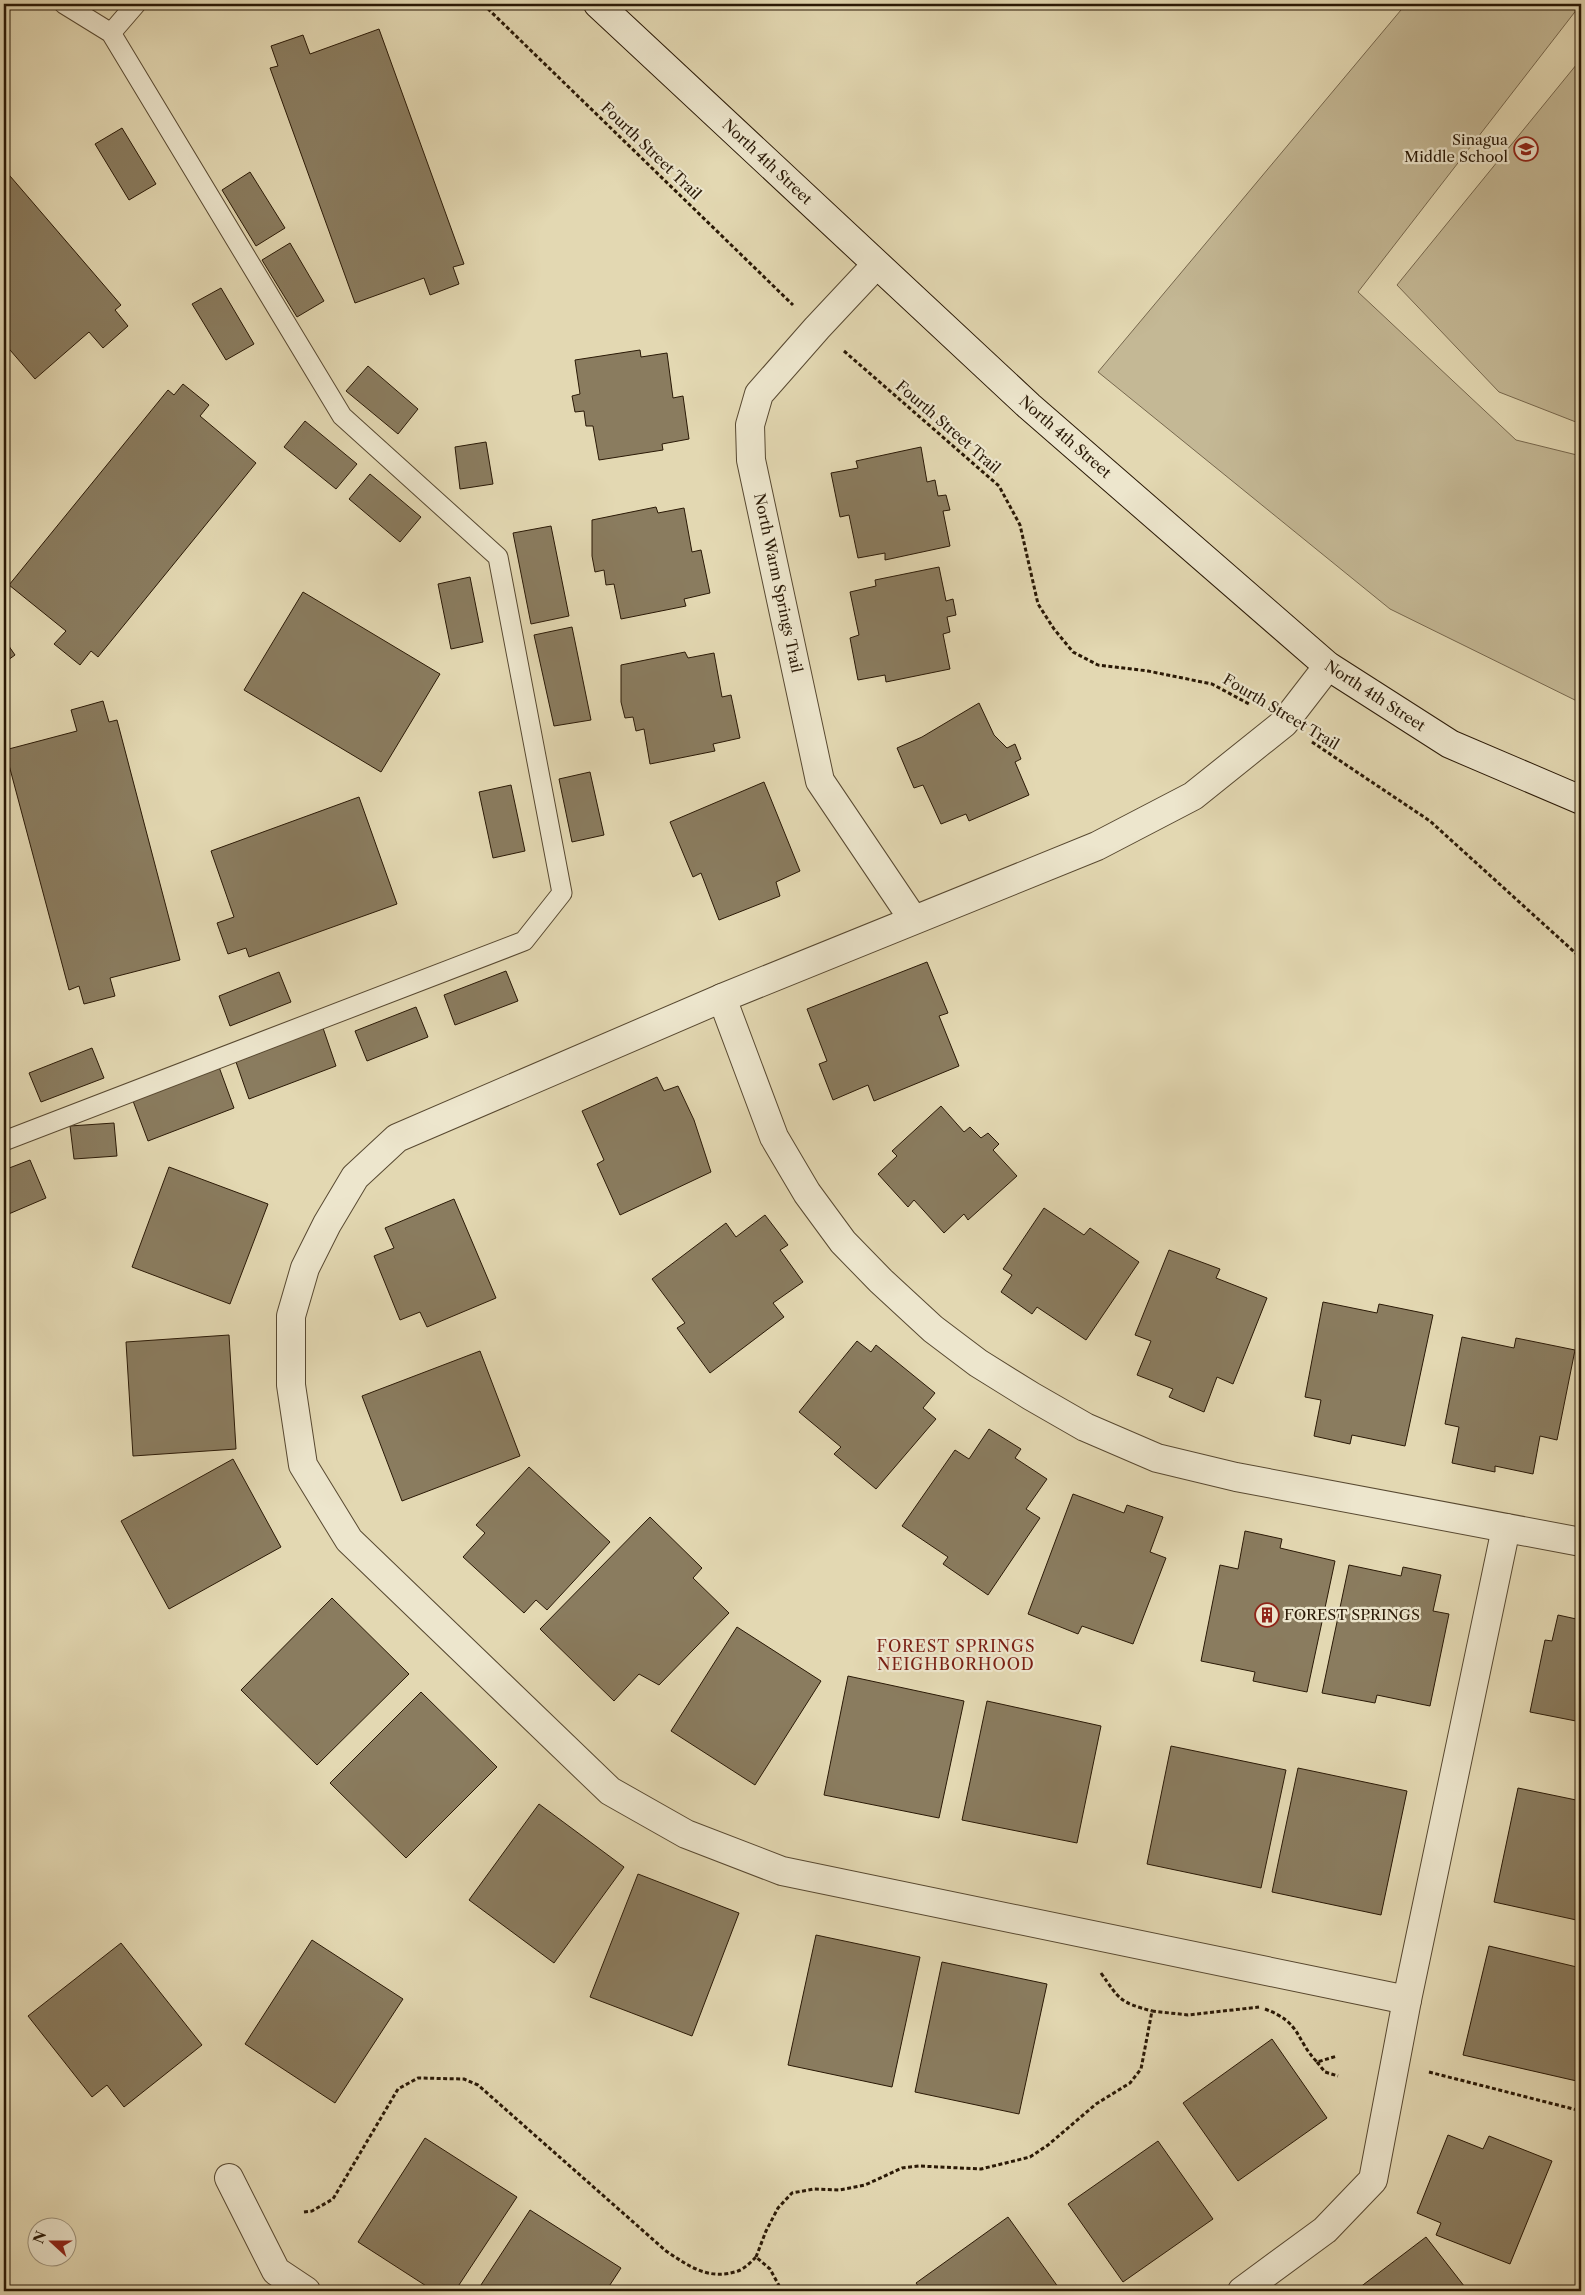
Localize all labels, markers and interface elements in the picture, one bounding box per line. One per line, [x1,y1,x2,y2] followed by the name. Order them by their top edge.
[597,98,706,204] street label: Fourth Street Trail
[718,115,817,209] street label: North 4th Street
[1404,130,1509,166] place label: Sinagua Middle School
[1513,136,1539,162] school or university icon: Sinagua Middle School
[892,376,1005,478] street label: Fourth Street Trail
[1015,391,1116,482] street label: North 4th Street
[750,491,807,675] street label: North Warm Springs Trail
[1321,656,1430,736] street label: North 4th Street
[1220,669,1343,754] street label: Fourth Street Trail
[1254,1602,1280,1628] building icon: FOREST SPRINGS
[1284,1605,1420,1624] place label: FOREST SPRINGS
[877,1636,1035,1674] district label: FOREST SPRINGS NEIGHBORHOOD
[28,2218,78,2268] north arrow
[29,2228,50,2246] text: N

